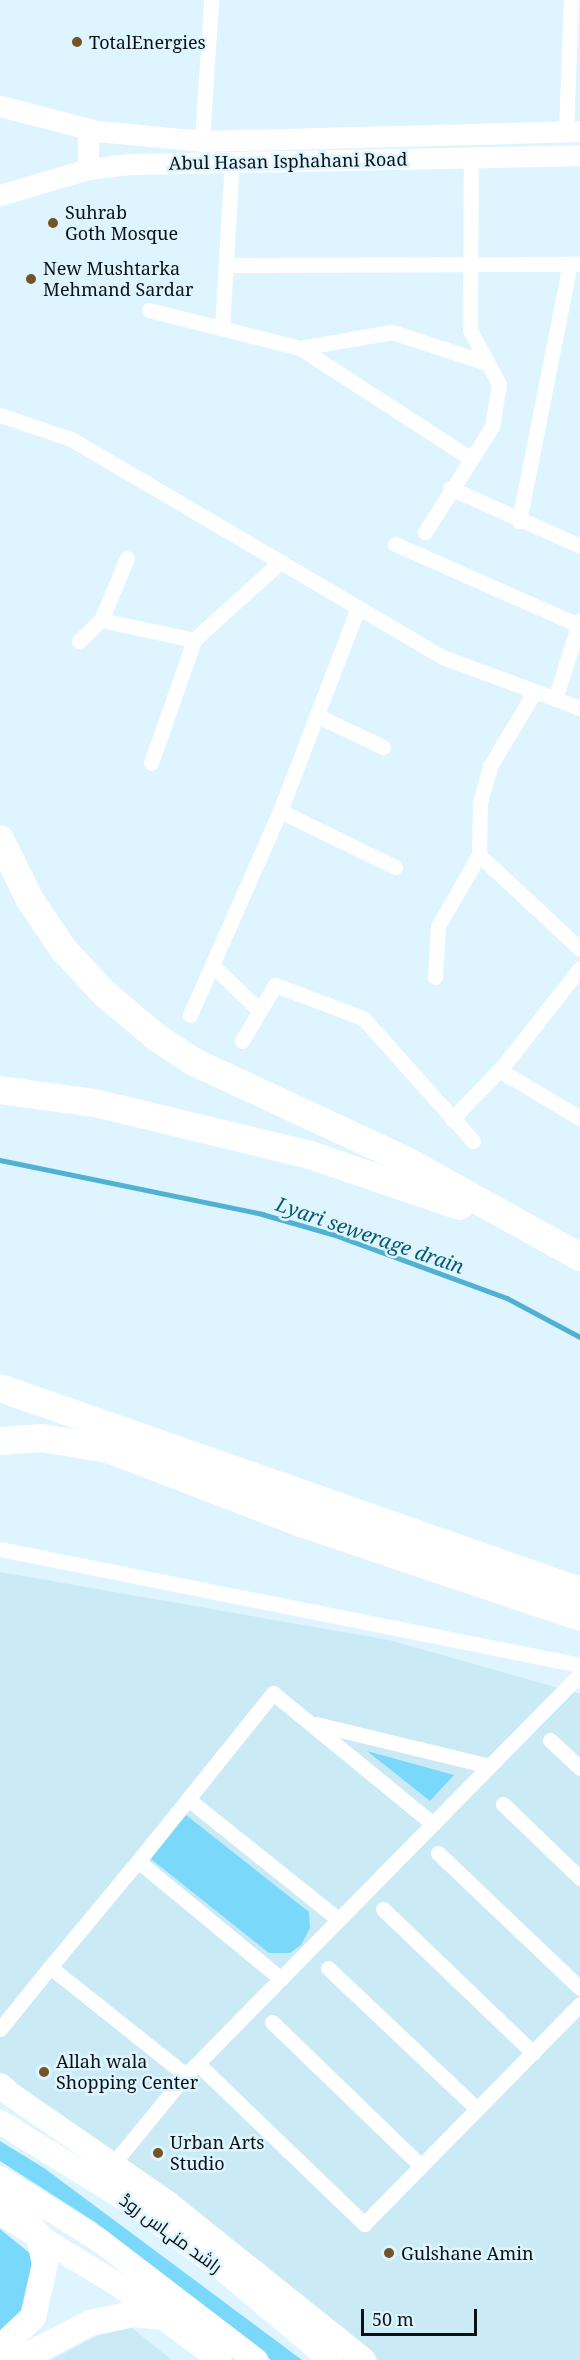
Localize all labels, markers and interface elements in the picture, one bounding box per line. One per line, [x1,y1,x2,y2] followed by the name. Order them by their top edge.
[89,31,206,53] place label: TotalEnergies
[70,35,84,49] marker: TotalEnergies
[168,148,408,174] street label: Abul Hasan Isphahani Road
[65,202,178,244] place label: Suhrab Goth Mosque
[46,216,60,230] marker: Suhrab Goth Mosque
[43,258,193,300] place label: New Mushtarka Mehmand Sardar
[24,272,38,286] marker: New Mushtarka Mehmand Sardar
[273,1192,467,1278] water label: Lyari sewerage drain
[56,2051,198,2094] place label: Allah wala Shopping Center
[37,2065,51,2079] marker: Allah wala Shopping Center
[170,2132,264,2174] place label: Urban Arts Studio
[151,2146,165,2160] marker: Urban Arts Studio
[116,2189,226,2277] street label: راشد منہاس روڈ
[401,2242,534,2264] place label: Gulshane Amin
[382,2246,396,2260] marker: Gulshane Amin
[364,2297,480,2335] scale bar
[372,2307,414,2331] text: 50 m

